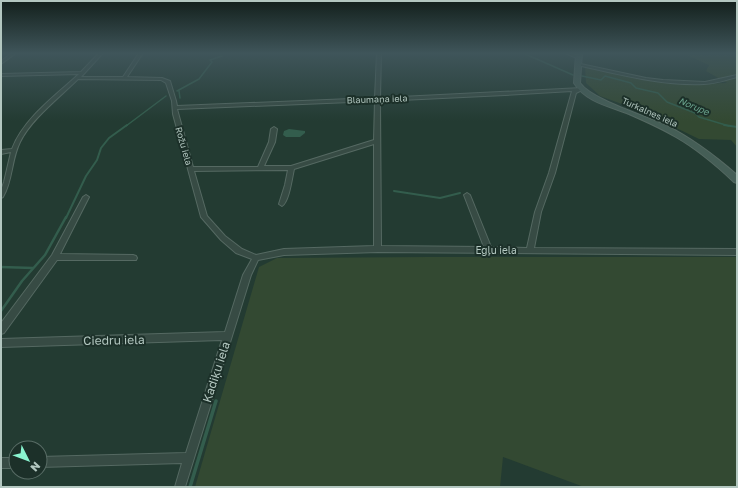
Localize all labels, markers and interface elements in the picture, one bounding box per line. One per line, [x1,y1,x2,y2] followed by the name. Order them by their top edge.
[346,92,408,106] street label: Blaumaņa iela
[620,95,680,129] street label: Turkalnes iela
[677,95,712,118] water label: Norupe
[173,126,195,166] street label: Rožu iela
[475,244,517,257] street label: Egļu iela
[83,332,145,348] street label: Ciedru iela
[199,340,233,404] street label: Kadiķu iela
[8,440,48,480] north arrow
[28,460,43,474] text: N

